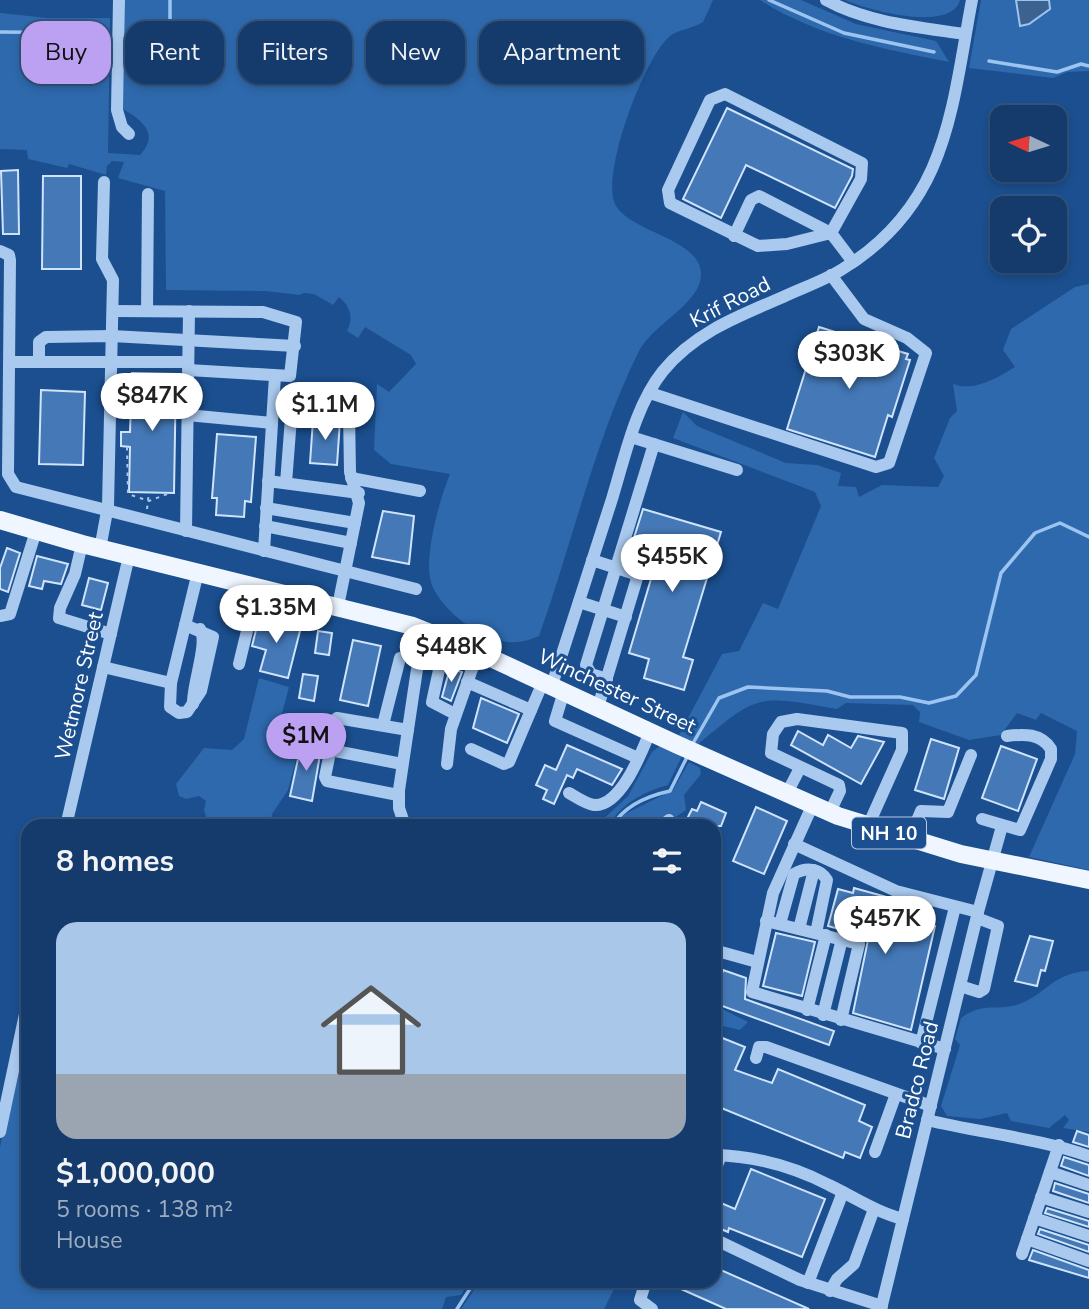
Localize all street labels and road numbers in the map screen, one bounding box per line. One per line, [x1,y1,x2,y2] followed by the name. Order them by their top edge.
[685,270,775,334] street label: Krif Road
[48,609,110,763] street label: Wetmore Street
[533,642,701,740] street label: Winchester Street
[852,818,926,848] road number: NH 10
[889,1018,945,1142] street label: Bradco Road

